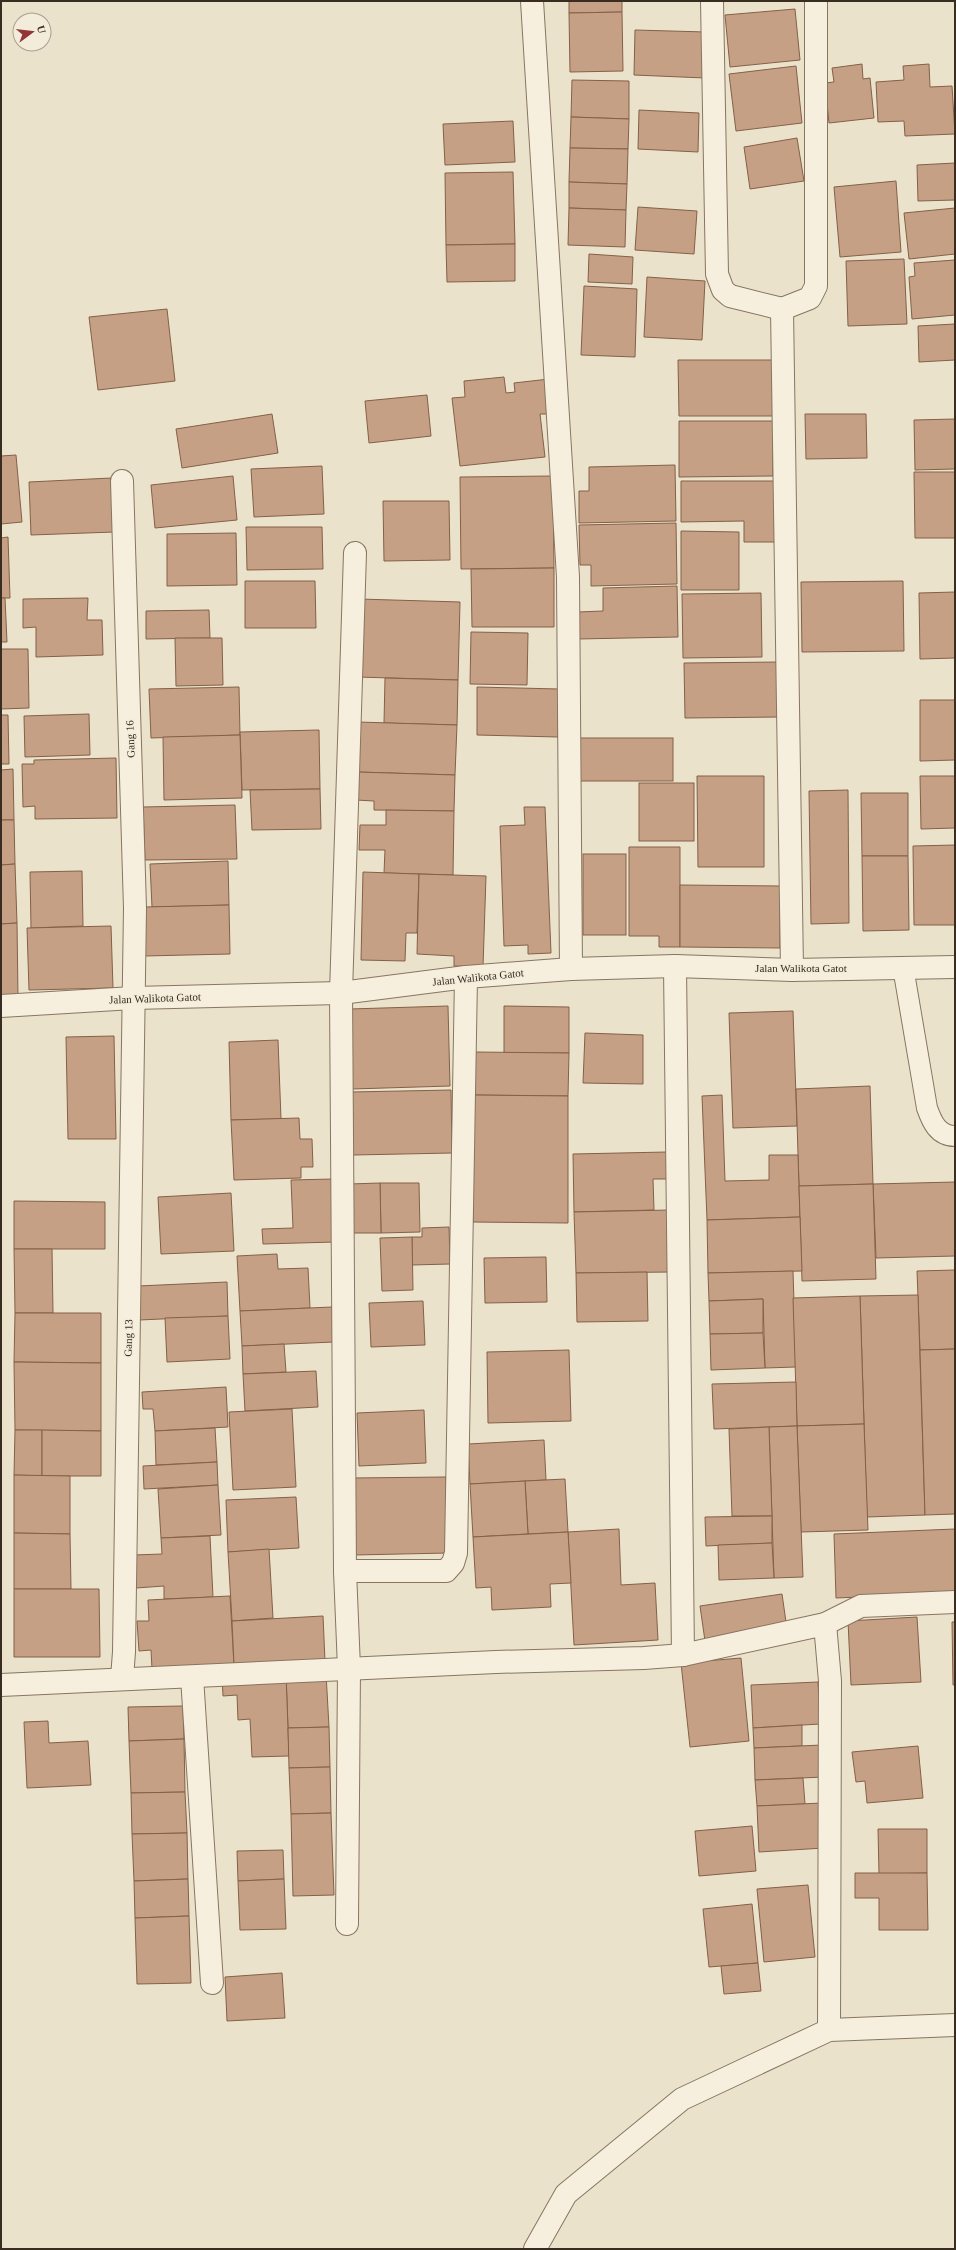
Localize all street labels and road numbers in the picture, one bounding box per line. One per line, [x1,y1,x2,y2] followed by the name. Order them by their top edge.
[123,720,137,758] street label: Gang 16
[755,962,847,974] street label: Jalan Walikota Gatot
[432,966,524,988] street label: Jalan Walikota Gatot
[109,990,201,1006] street label: Jalan Walikota Gatot
[122,1319,134,1357] street label: Gang 13

